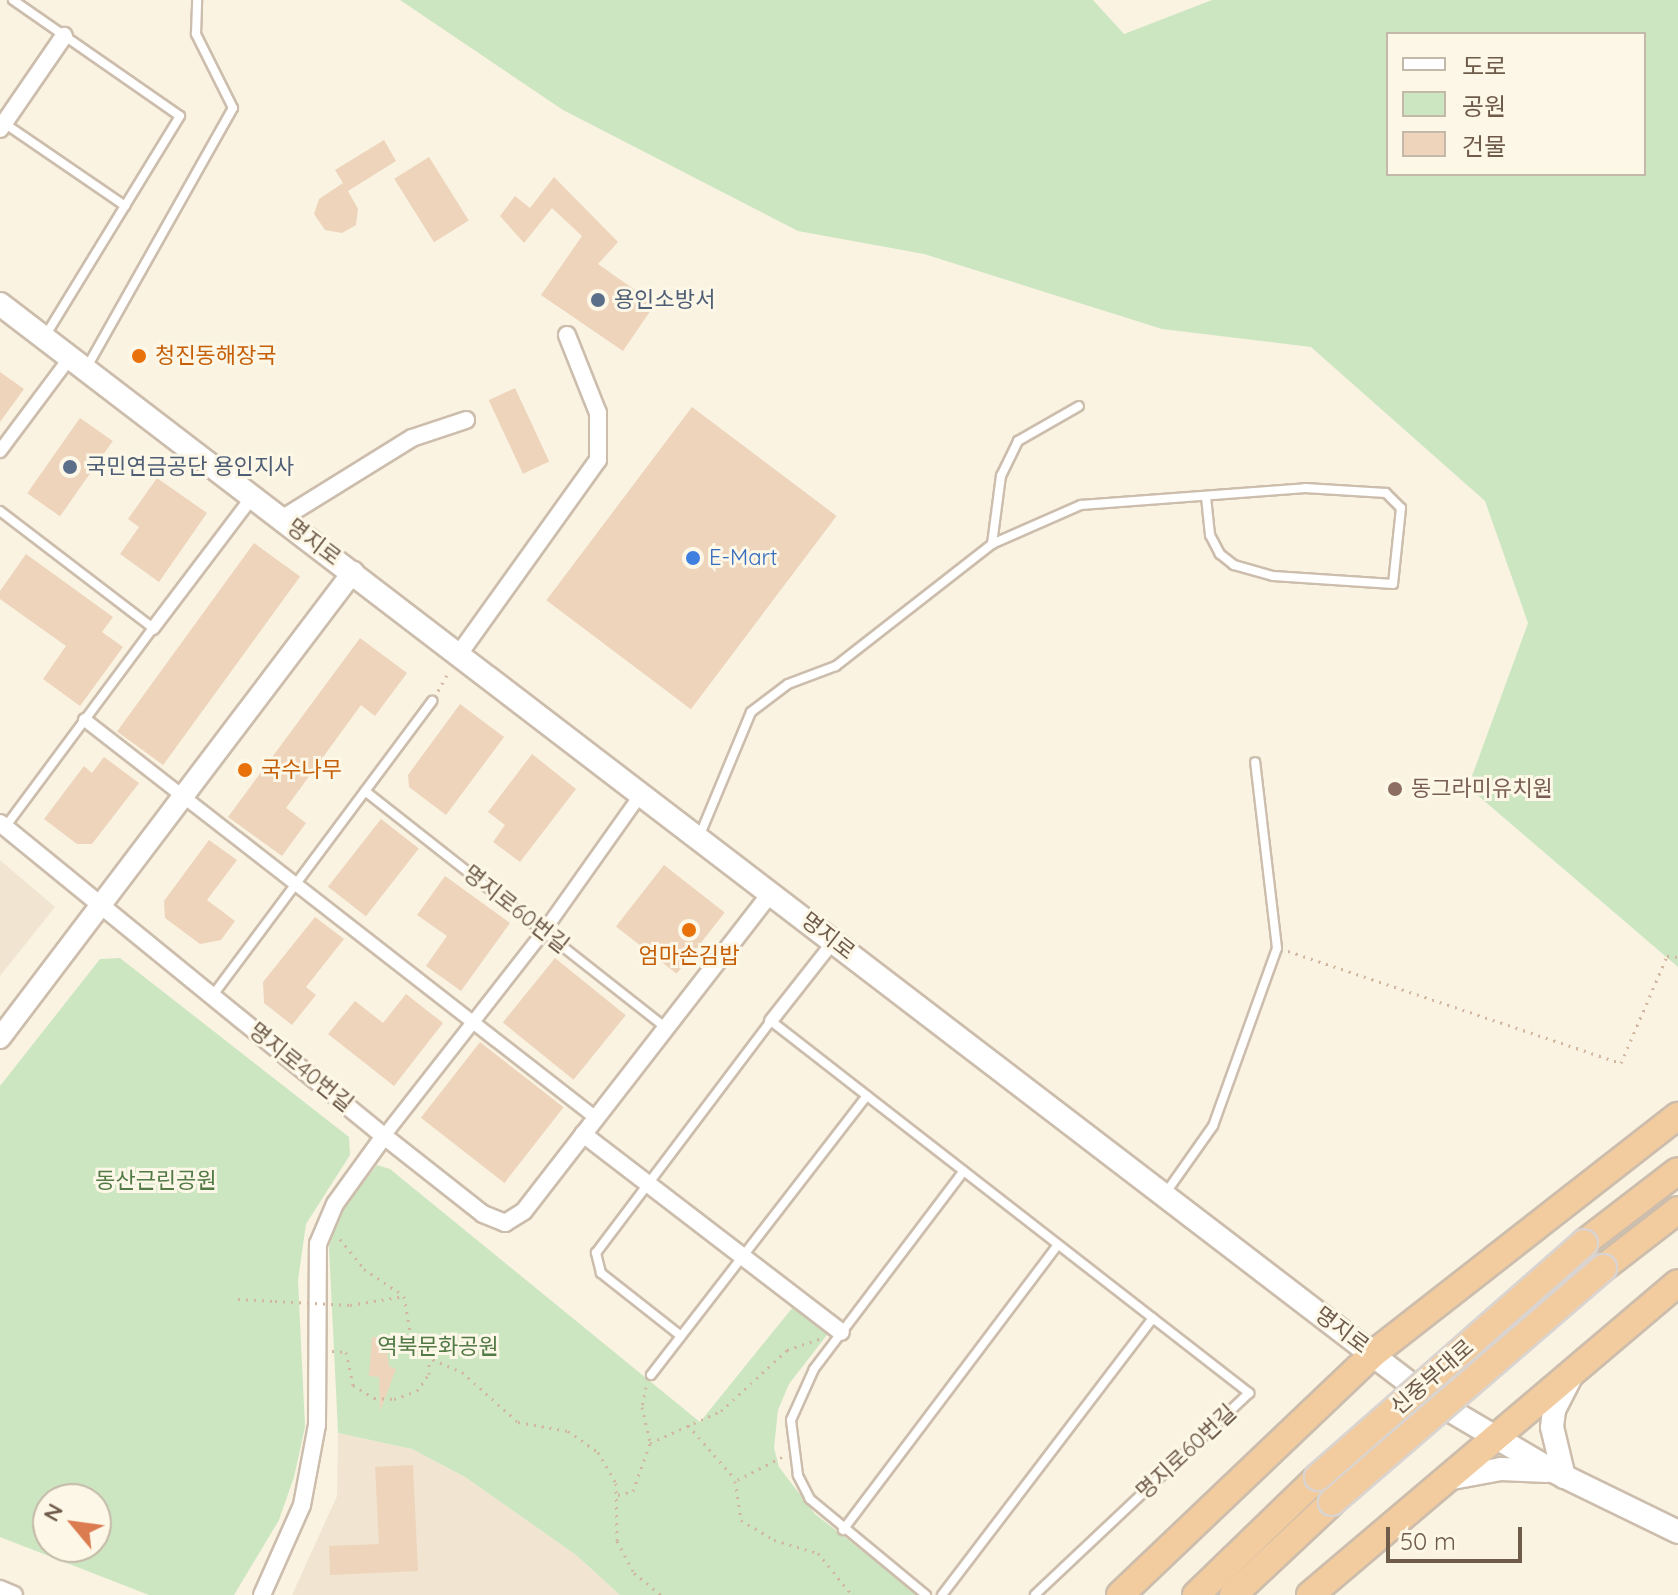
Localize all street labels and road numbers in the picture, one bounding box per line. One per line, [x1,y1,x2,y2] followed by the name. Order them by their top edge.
[282,513,346,571] street label: 명지로
[458,860,574,958] street label: 명지로60번길
[796,907,860,965] street label: 명지로
[244,1017,358,1117] street label: 명지로40번길
[1310,1301,1374,1359] street label: 명지로
[1385,1334,1479,1420] street label: 신중부대로
[1131,1399,1241,1505] street label: 명지로60번길

